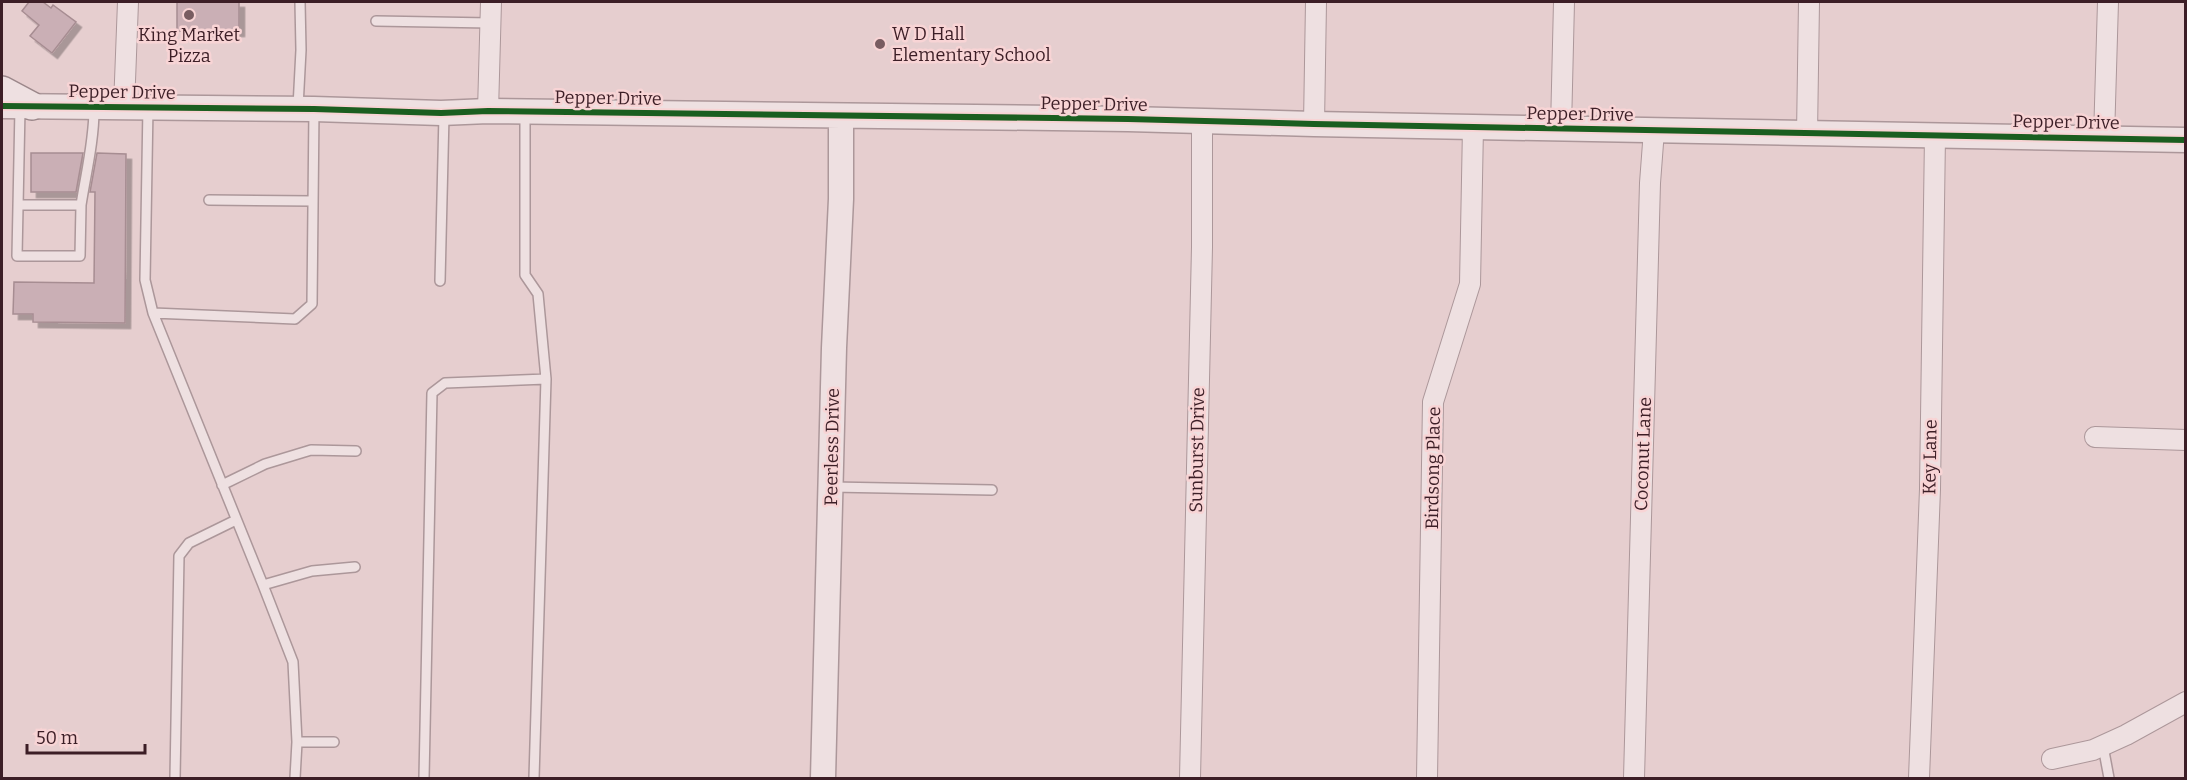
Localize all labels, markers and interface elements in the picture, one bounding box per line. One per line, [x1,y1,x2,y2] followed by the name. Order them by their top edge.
[182,8,196,22] marker: King Market Pizza
[892,23,1051,66] place label: W D Hall Elementary School
[138,24,240,67] place label: King Market Pizza
[873,37,887,51] marker: W D Hall Elementary School
[68,80,176,104] street label: Pepper Drive
[554,86,662,110] street label: Pepper Drive
[1040,92,1148,116] street label: Pepper Drive
[1526,102,1634,126] street label: Pepper Drive
[2012,110,2120,134] street label: Pepper Drive
[1185,387,1209,513] street label: Sunburst Drive
[820,388,844,506] street label: Peerless Drive
[1630,397,1656,511] street label: Coconut Lane
[1421,406,1445,530] street label: Birdsong Place
[1918,419,1942,495] street label: Key Lane
[27,717,146,755] scale bar
[36,727,78,749] text: 50 m

